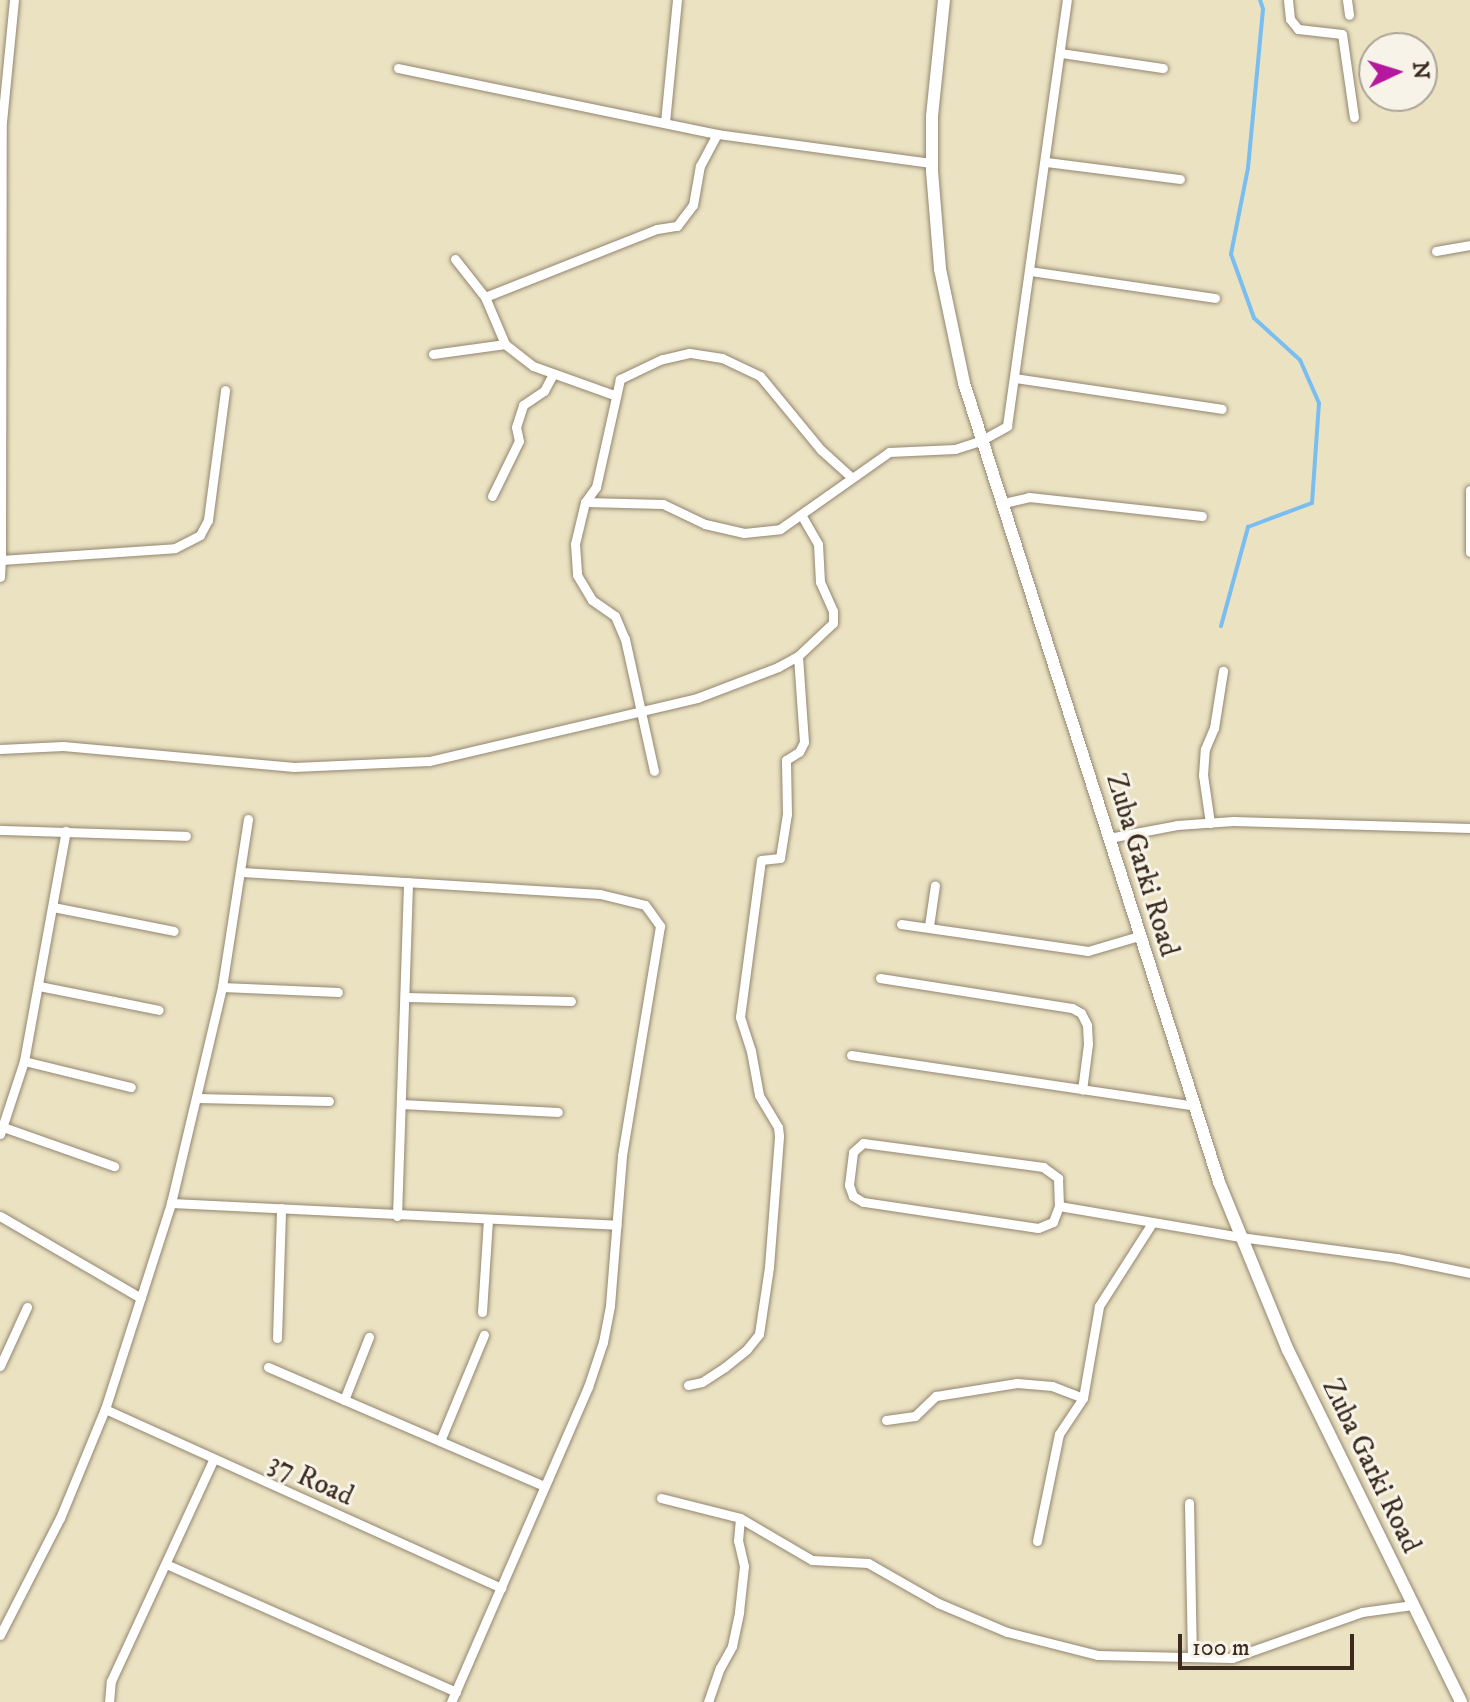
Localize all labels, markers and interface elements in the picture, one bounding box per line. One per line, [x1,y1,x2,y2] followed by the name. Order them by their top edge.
[1358,32,1438,112] north arrow
[1406,60,1435,80] text: N
[1098,770,1186,960] street label: Zuba Garki Road
[1314,1374,1428,1558] street label: Zuba Garki Road
[263,1447,359,1513] street label: 37 Road
[1182,1618,1358,1668] scale bar
[1192,1633,1250,1663] text: 100 m

